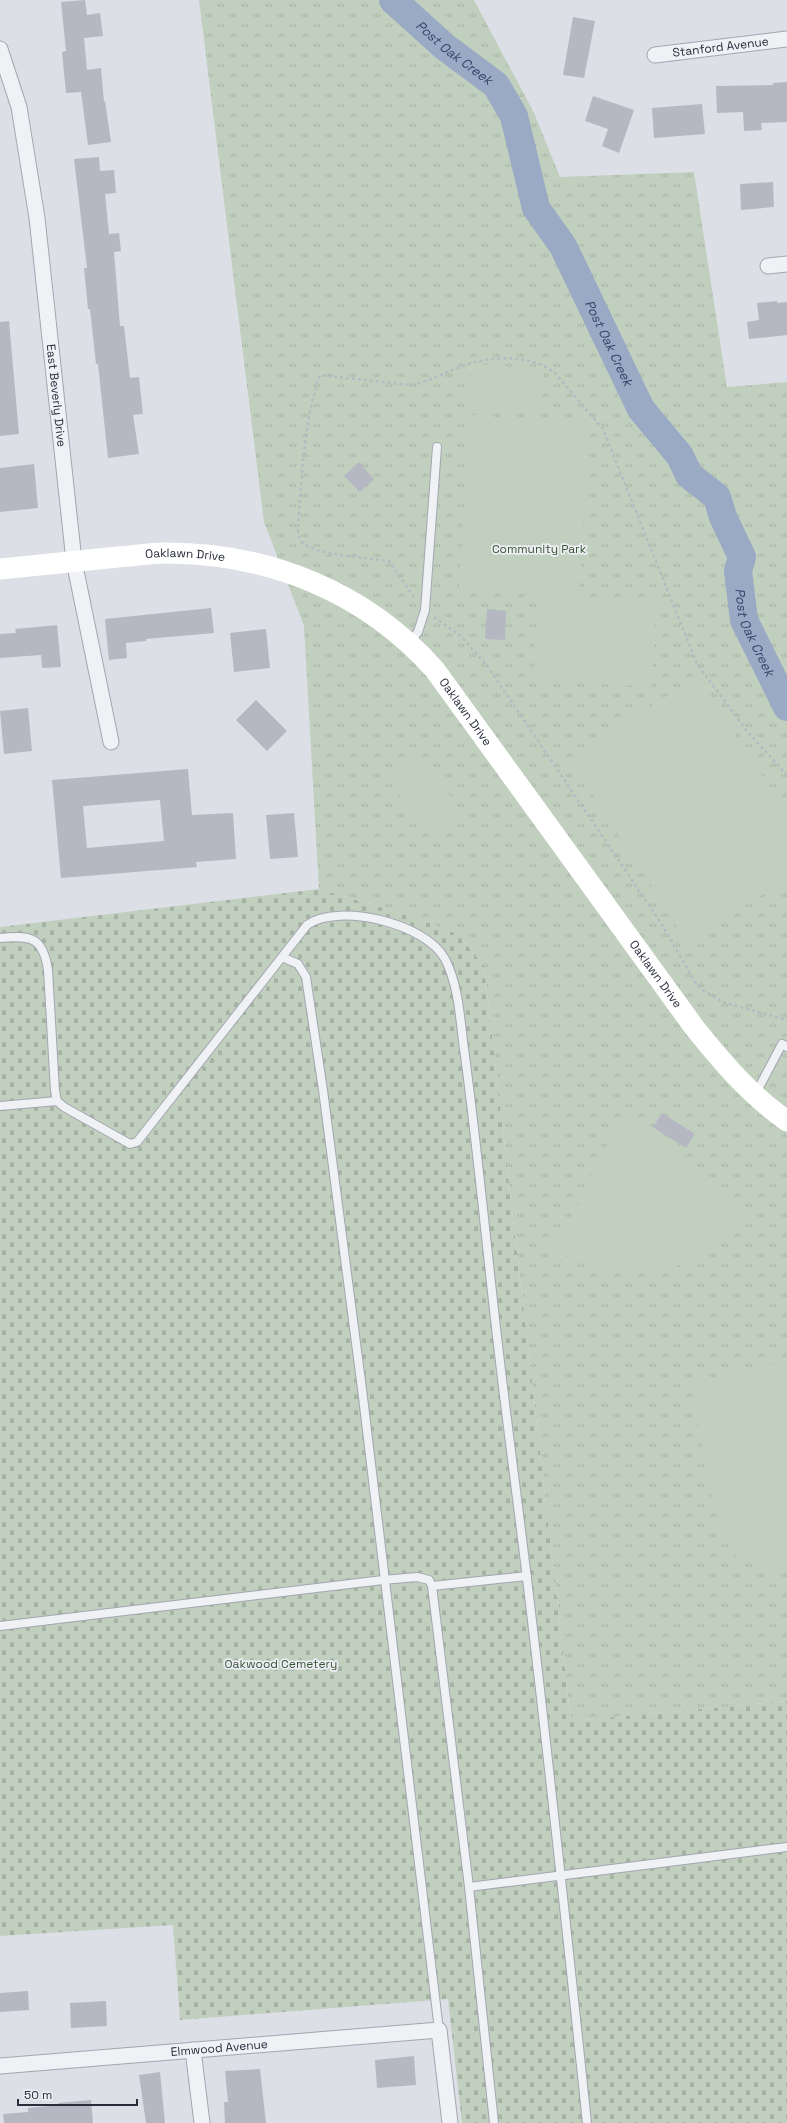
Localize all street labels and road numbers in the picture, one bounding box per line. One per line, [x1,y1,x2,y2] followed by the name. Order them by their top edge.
[671,33,770,61] street label: Stanford Avenue
[43,343,70,448] street label: East Beverly Drive
[145,545,226,565] street label: Oaklawn Drive
[435,675,495,749] street label: Oaklawn Drive
[626,937,686,1011] street label: Oaklawn Drive
[170,2036,268,2060] street label: Elmwood Avenue

